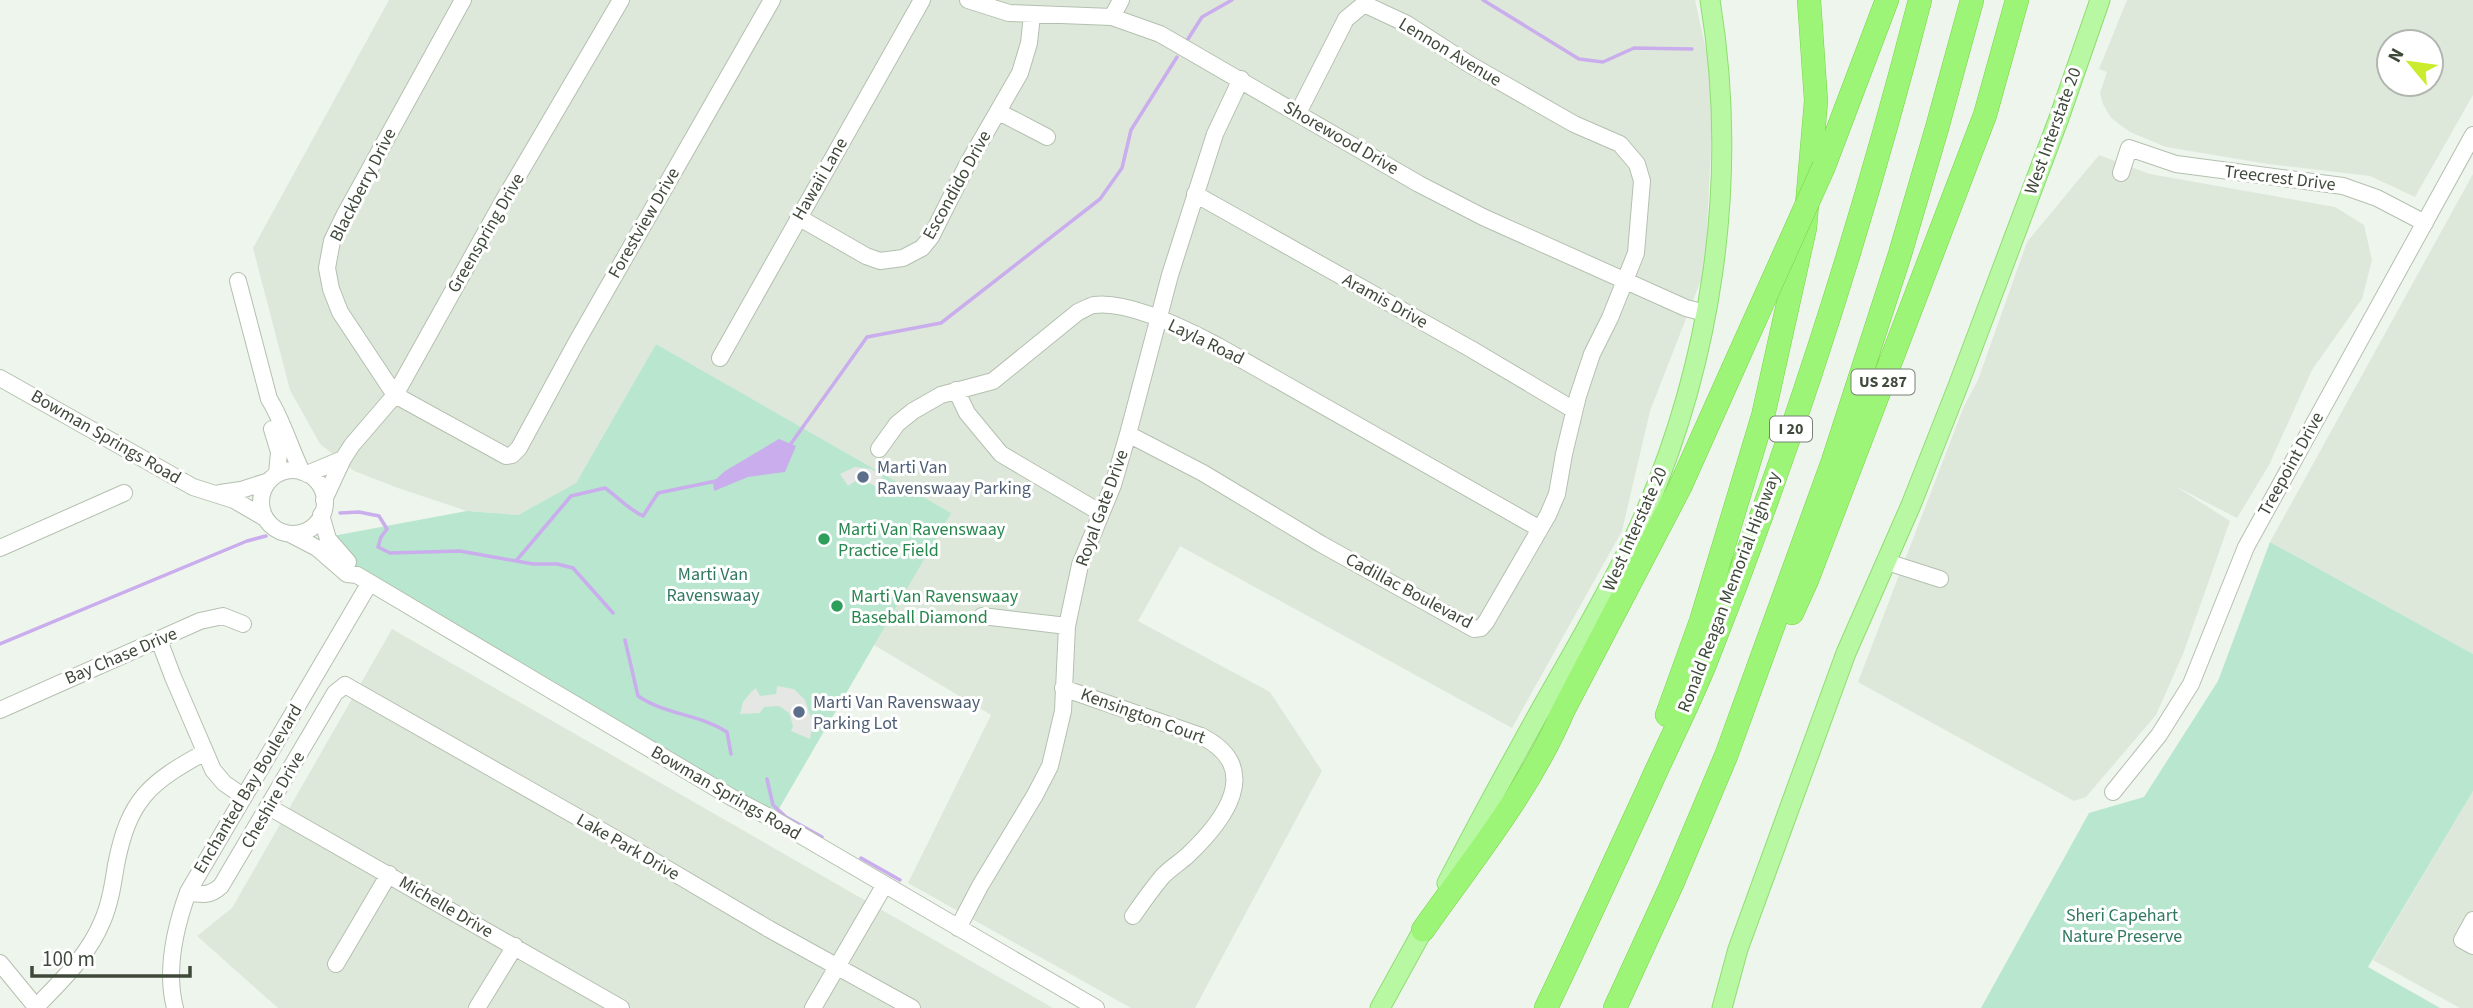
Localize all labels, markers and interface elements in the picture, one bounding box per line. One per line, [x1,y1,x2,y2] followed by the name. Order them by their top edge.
[1394,11,1506,93] street label: Lennon Avenue
[2375,28,2445,98] north arrow
[2382,43,2411,68] text: N
[2018,64,2088,198] street label: West Interstate 20
[1279,95,1403,181] street label: Shorewood Drive
[324,124,402,246] street label: Blackberry Drive
[917,126,997,244] street label: Escondido Drive
[786,133,854,225] street label: Hawaii Lane
[2223,159,2337,197] street label: Treecrest Drive
[602,163,686,283] street label: Forestview Drive
[442,168,531,298] street label: Greenspring Drive
[1338,267,1432,335] street label: Aramis Drive
[1164,313,1248,371] street label: Layla Road
[1852,370,1914,394] road number: US 287
[26,384,186,490] street label: Bowman Springs Road
[2252,407,2330,521] street label: Treepoint Drive
[1770,416,1812,442] road number: I 20
[1069,446,1135,570] street label: Royal Gate Drive
[877,455,1031,501] place label: Marti Van Ravenswaay Parking
[1596,463,1674,595] street label: West Interstate 20
[1671,468,1787,716] street label: Ronald Reagan Memorial Highway
[855,469,871,485] marker: Marti Van Ravenswaay Parking
[838,517,1006,563] place label: Marti Van Ravenswaay Practice Field
[816,531,832,547] marker: Marti Van Ravenswaay Practice Field
[1341,547,1477,635] street label: Cadillac Boulevard
[666,562,760,608] park label: Marti Van Ravenswaay
[851,584,1019,630] place label: Marti Van Ravenswaay Baseball Diamond
[829,598,845,614] marker: Marti Van Ravenswaay Baseball Diamond
[61,621,181,691] street label: Bay Chase Drive
[1077,682,1209,750] street label: Kensington Court
[813,690,981,736] place label: Marti Van Ravenswaay Parking Lot
[188,700,308,878] street label: Enchanted Bay Boulevard
[791,704,807,720] marker: Marti Van Ravenswaay Parking Lot
[646,740,806,846] street label: Bowman Springs Road
[235,747,311,853] street label: Cheshire Drive
[572,807,684,887] street label: Lake Park Drive
[394,870,498,944] street label: Michelle Drive
[2062,903,2182,949] park label: Sheri Capehart Nature Preserve
[32,934,189,978] scale bar
[42,944,95,974] text: 100 m

